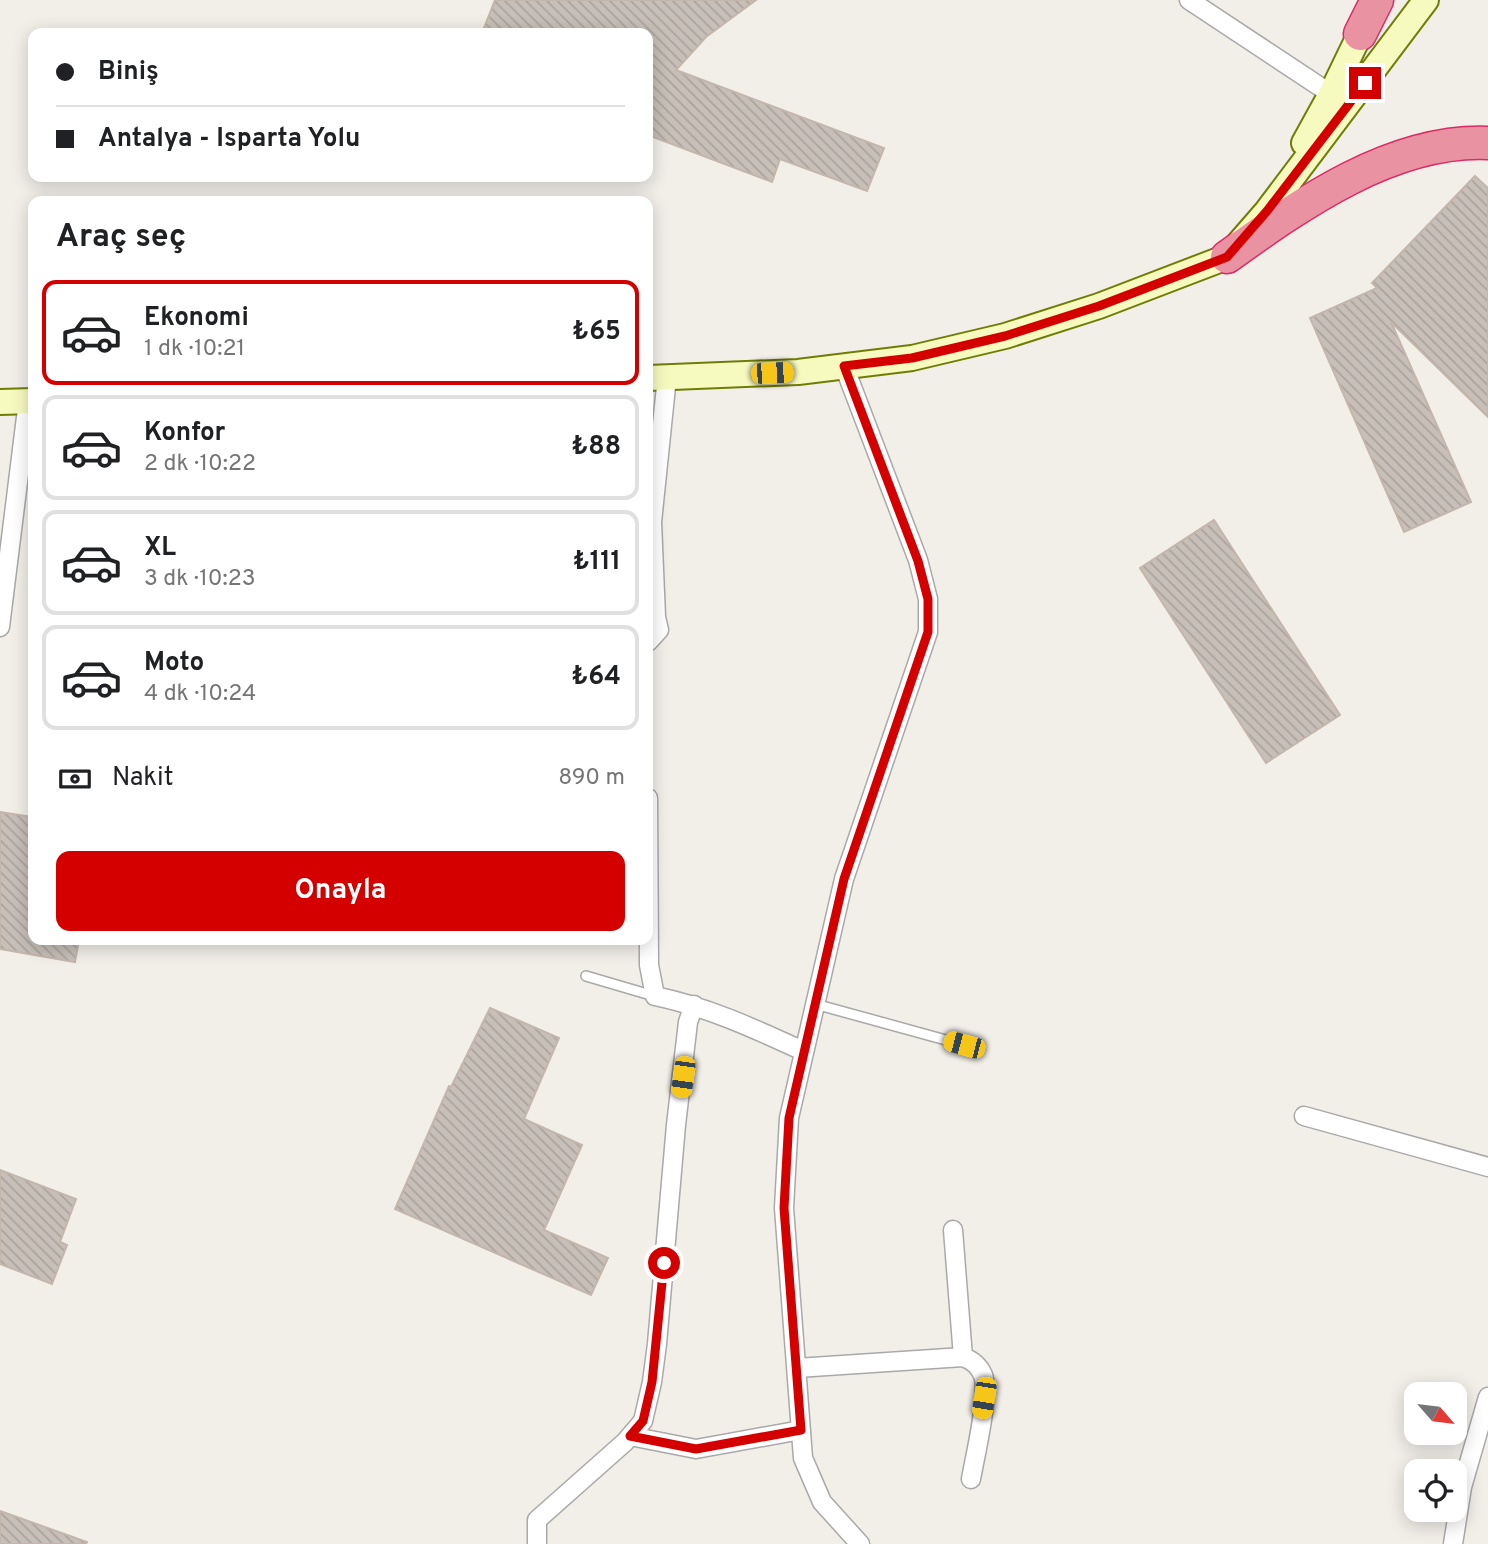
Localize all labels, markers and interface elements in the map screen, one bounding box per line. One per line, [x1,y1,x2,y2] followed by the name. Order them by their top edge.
[98,56,159,89] text: Biniş
[1349,67,1381,99] route end
[98,123,361,156] text: Antalya - Isparta Yolu
[56,218,186,258] text: Araç seç
[60,301,123,364] icon: car
[144,302,249,335] text: Ekonomi
[572,316,621,349] text: ₺65
[144,335,245,364] text: 1 dk · 10:21
[751,362,794,384] car
[60,416,123,479] icon: car
[144,417,225,450] text: Konfor
[571,431,621,464] text: ₺88
[144,450,256,479] text: 2 dk · 10:22
[60,531,123,594] icon: car
[144,532,176,565] text: XL
[573,546,621,579] text: ₺111
[144,565,256,594] text: 3 dk · 10:23
[60,646,123,709] icon: car
[144,647,204,680] text: Moto
[571,661,621,694] text: ₺64
[144,680,256,709] text: 4 dk · 10:24
[56,760,94,798] icon: cash
[112,762,174,795] text: Nakit
[558,764,625,793] text: 890 m
[56,851,625,931] button: Onayla
[941,1029,988,1061] car
[670,1055,697,1099] car
[648,1247,680,1279] route start
[971,1376,998,1420] car
[1404,1382,1466,1446] north arrow
[1404,1382,1467,1522] map controls
[1404,1459,1467,1522] button: locate

